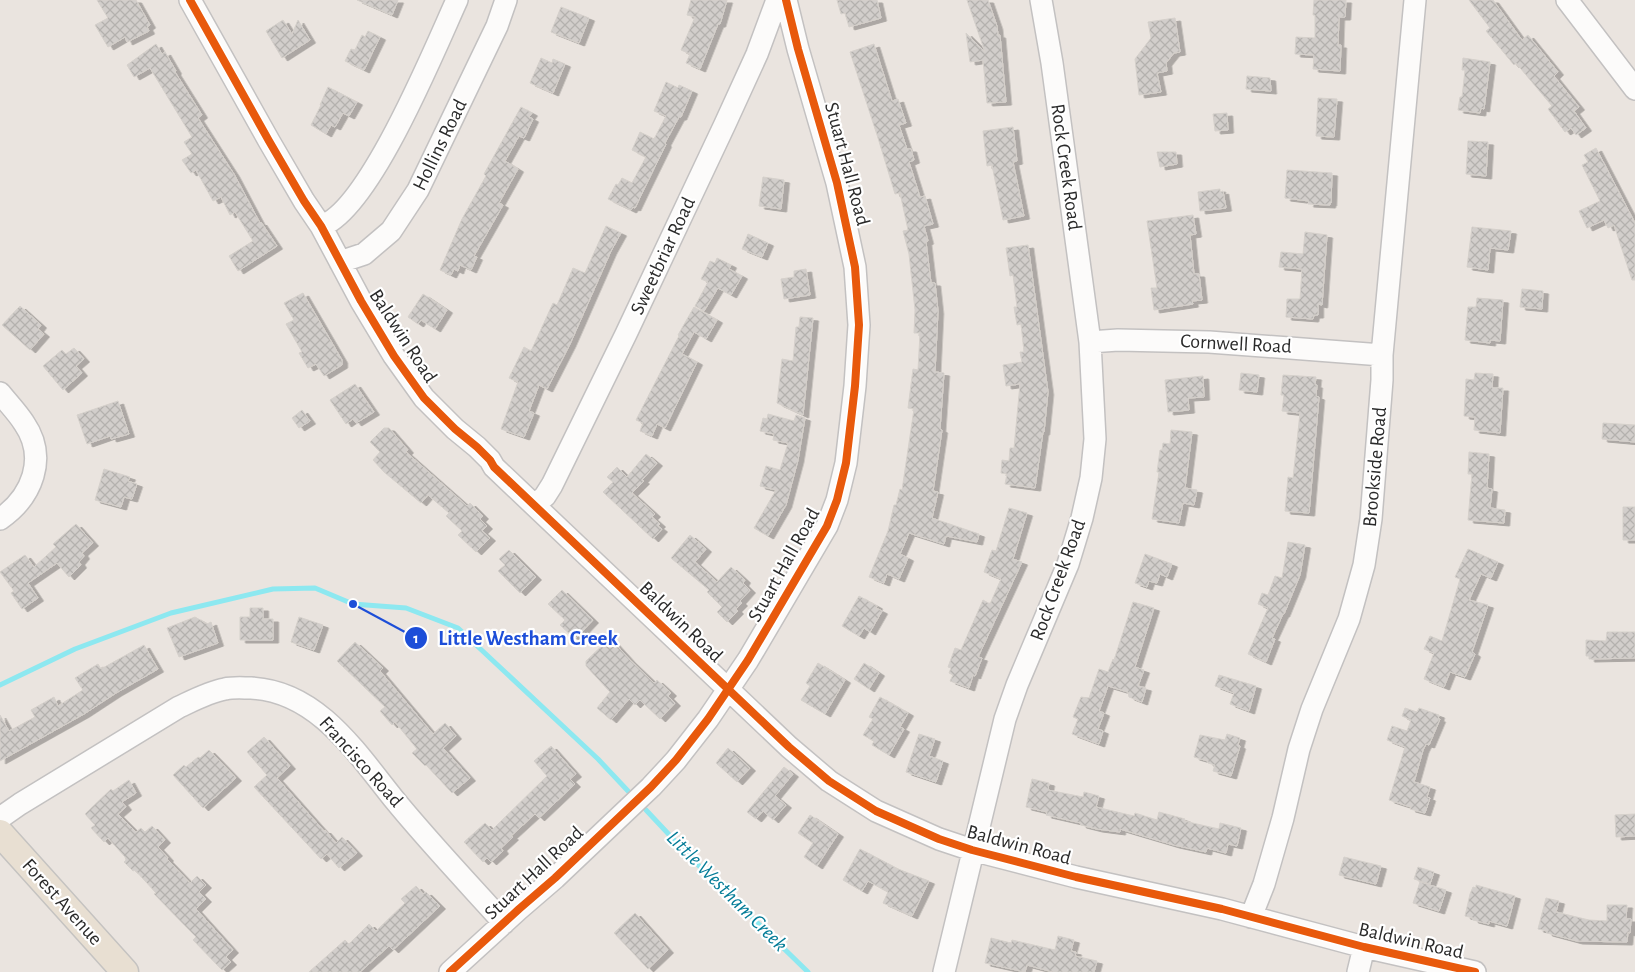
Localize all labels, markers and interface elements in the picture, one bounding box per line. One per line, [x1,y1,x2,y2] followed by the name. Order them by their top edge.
[409,96,471,194] street label: Hollins Road
[821,100,873,228] street label: Stuart Hall Road
[1047,103,1085,231] street label: Rock Creek Road
[627,194,699,318] street label: Sweetbriar Road
[365,286,441,386] street label: Baldwin Road
[1180,331,1292,357] street label: Cornwell Road
[1360,406,1390,528] street label: Brookside Road
[745,505,823,625] street label: Stuart Hall Road
[1027,517,1089,643] street label: Rock Creek Road
[636,578,726,666] street label: Baldwin Road
[403,620,628,656] callout: Little Westham Creek
[438,628,618,649] text: Little Westham Creek
[413,631,419,646] text: 1
[315,713,407,811] street label: Francisco Road
[965,821,1073,869] street label: Baldwin Road
[481,822,587,924] street label: Stuart Hall Road
[663,827,792,956] water label: Little Westham Creek
[18,855,106,949] street label: Forest Avenue
[1357,919,1465,963] street label: Baldwin Road

